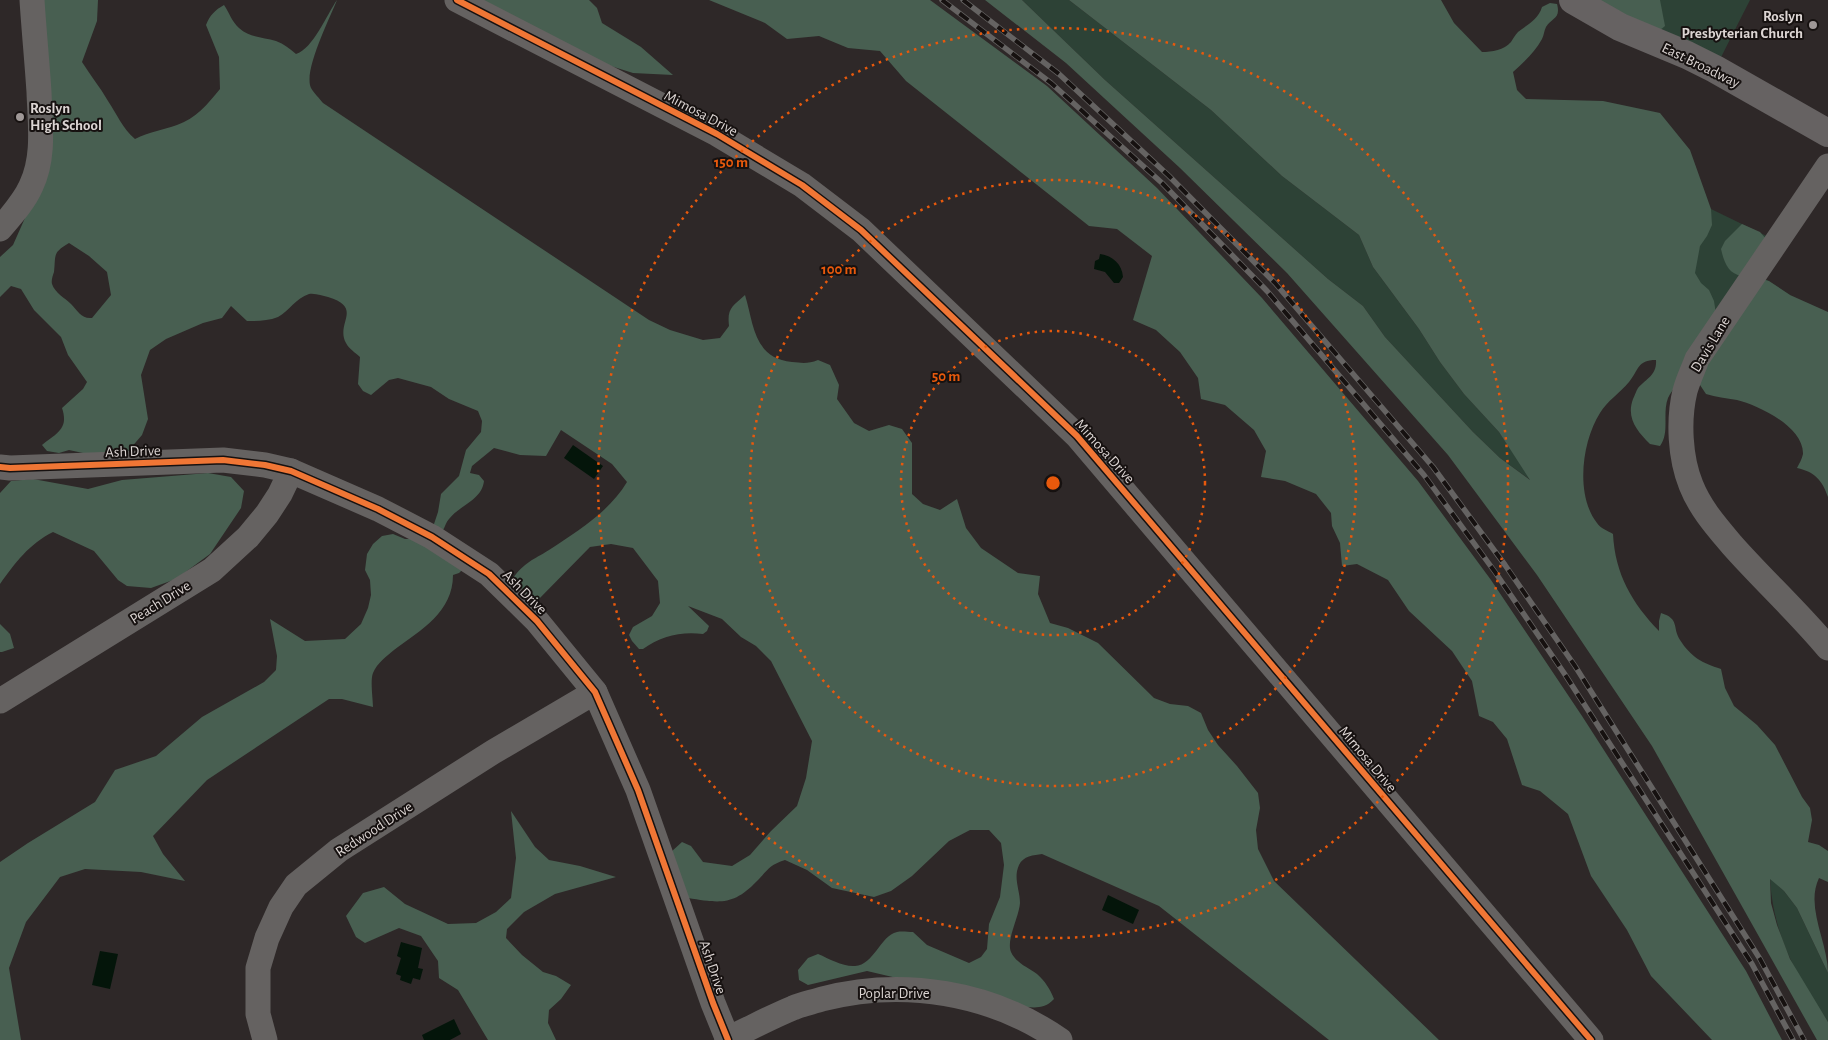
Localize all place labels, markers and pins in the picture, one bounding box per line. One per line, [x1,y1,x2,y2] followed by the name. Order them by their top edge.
[1681,9,1803,41] place label: Roslyn Presbyterian Church
[1807,19,1819,31] marker: Roslyn Presbyterian Church
[30,101,102,133] place label: Roslyn High School
[14,111,26,123] marker: Roslyn High School
[1044,474,1062,492] centre of rings

